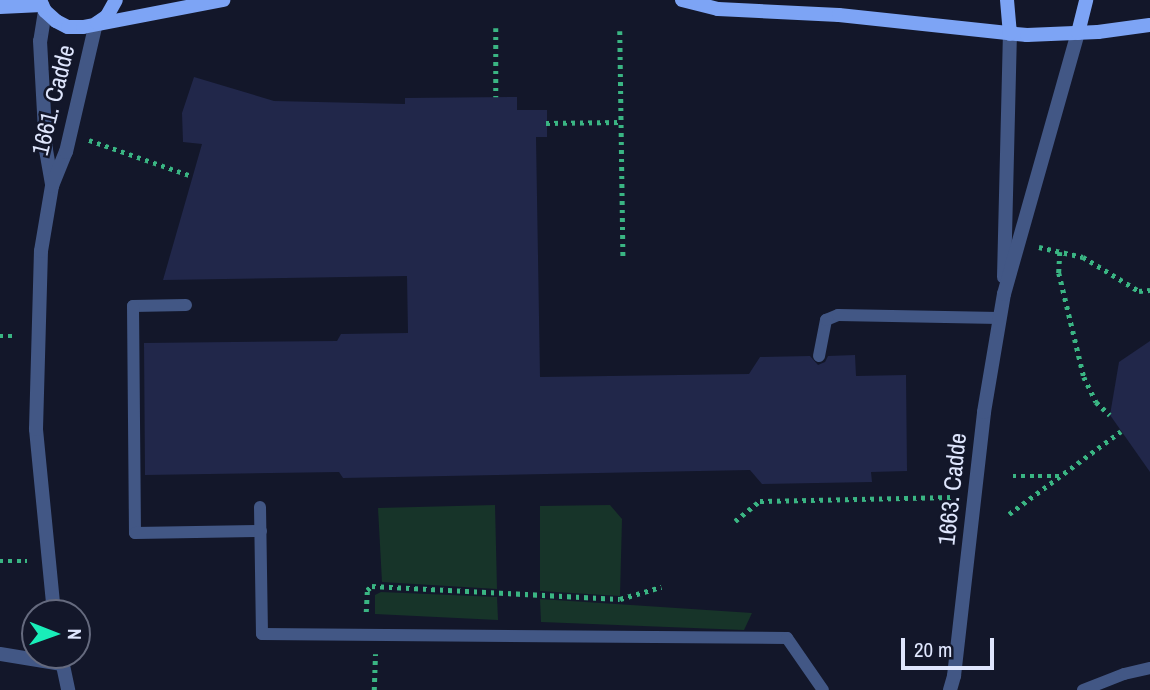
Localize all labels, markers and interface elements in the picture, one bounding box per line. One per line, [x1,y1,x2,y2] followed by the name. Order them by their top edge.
[25,42,81,158] street label: 1661. Cadde
[932,431,972,547] street label: 1663. Cadde
[21,599,91,669] north arrow
[905,624,998,668] scale bar
[62,628,88,640] text: N
[914,635,952,664] text: 20 m

